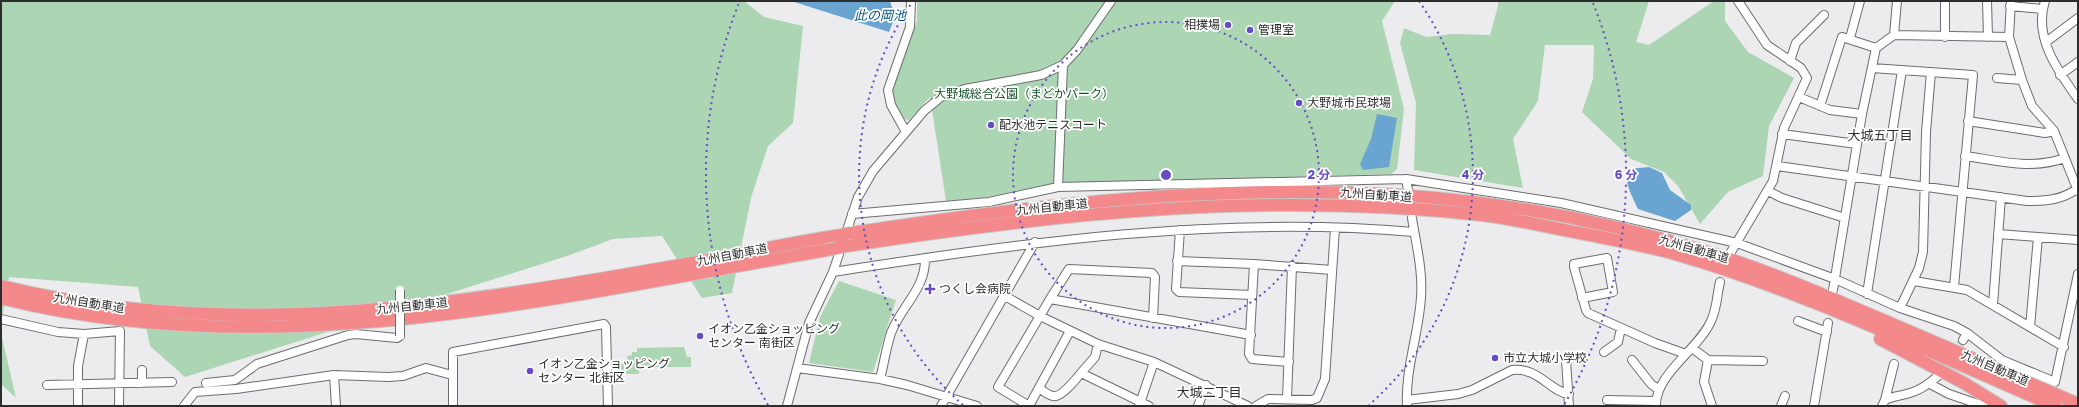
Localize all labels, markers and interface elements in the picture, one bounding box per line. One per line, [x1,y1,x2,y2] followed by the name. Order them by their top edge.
[854,7,908,23] water label: 此の岡池
[1184,17,1220,32] place label: 相撲場
[1223,20,1233,30] marker: 相撲場
[1258,22,1294,37] place label: 管理室
[1245,25,1255,35] marker: 管理室
[934,86,1114,101] park label: 大野城総合公園（まどかパーク）
[1307,95,1391,110] place label: 大野城市民球場
[1294,98,1304,108] marker: 大野城市民球場
[999,117,1107,132] place label: 配水池テニスコート
[986,120,996,130] marker: 配水池テニスコート
[1847,127,1913,143] district label: 大城五丁目
[1308,167,1330,182] text: 2 分
[1462,167,1484,182] text: 4 分
[1615,167,1637,182] text: 6 分
[1159,168,1173,182] centre of rings
[1340,185,1412,204] street label: 九州自動車道
[1015,195,1089,218] street label: 九州自動車道
[1657,231,1731,266] street label: 九州自動車道
[695,240,769,269] street label: 九州自動車道
[939,281,1011,296] place label: つくし会病院
[924,283,936,295] marker: つくし会病院
[52,289,126,316] street label: 九州自動車道
[375,294,449,317] street label: 九州自動車道
[708,321,840,350] place label: イオン乙金ショッピング センター 南街区
[695,331,705,341] marker: イオン乙金ショッピング センター 南街区
[1959,347,2031,389] street label: 九州自動車道
[1503,350,1587,365] place label: 市立大城小学校
[1490,353,1500,363] marker: 市立大城小学校
[538,356,670,385] place label: イオン乙金ショッピング センター 北街区
[525,366,535,376] marker: イオン乙金ショッピング センター 北街区
[1176,384,1242,400] district label: 大城二丁目

